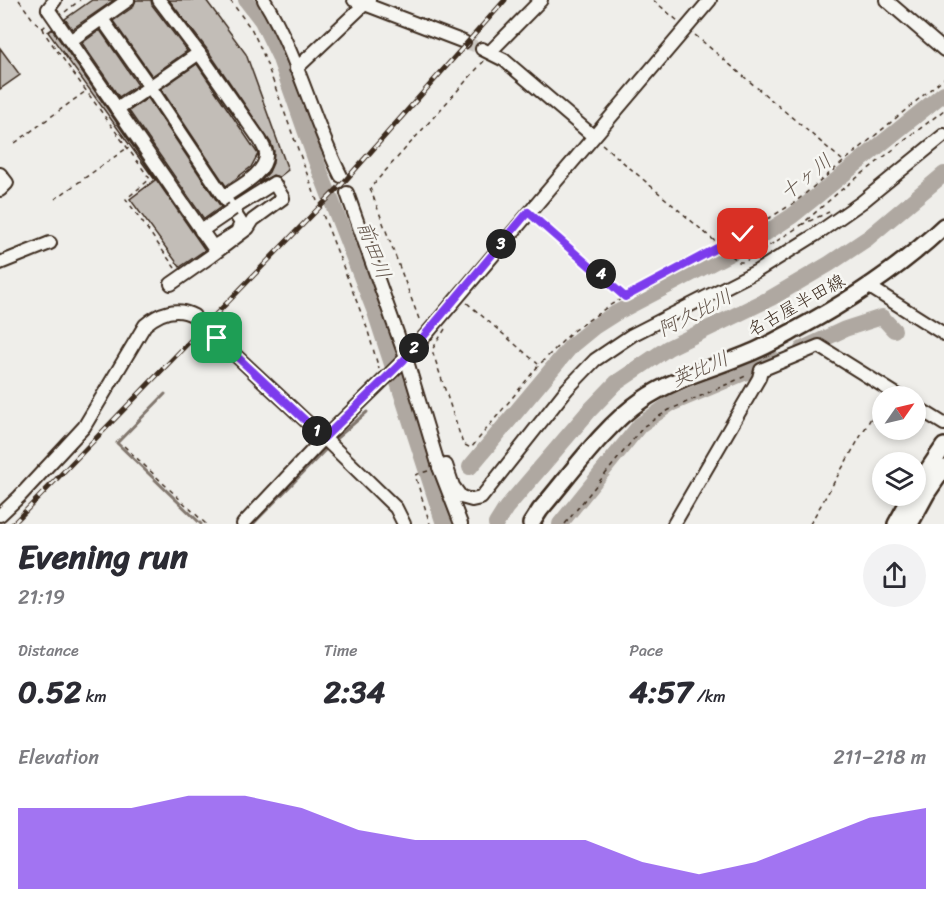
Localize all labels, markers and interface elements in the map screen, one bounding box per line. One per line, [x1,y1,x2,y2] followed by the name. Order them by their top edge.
[772,145,840,209] water label: 十ヶ川
[717,208,768,259] pin
[347,216,401,284] water label: 前田川
[726,217,759,250] icon: check
[486,229,516,259] pin: 3
[497,229,505,258] text: 3
[586,259,616,289] pin: 4
[596,259,606,288] text: 4
[741,265,851,345] street label: 名古屋半田線
[651,279,739,347] water label: 阿久比川
[191,312,242,363] pin
[200,321,233,354] icon: arrive
[399,333,429,363] pin: 2
[409,333,419,362] text: 2
[666,341,734,397] water label: 英比川
[872,386,926,440] north arrow
[872,386,926,506] map controls
[302,416,332,446] pin: 1
[314,416,320,445] text: 1
[872,452,926,506] button: layers
[18,528,188,586] text: Evening run
[863,544,926,607] button: share
[18,580,65,615] text: 21:19
[18,636,79,665] text: Distance
[324,636,357,665] text: Time
[629,636,663,665] text: Pace
[18,665,82,719] text: 0.52
[324,665,385,719] text: 2:34
[629,665,693,719] text: 4:57
[82,682,107,711] text: km
[693,682,726,711] text: /km
[18,740,99,775] text: Elevation
[833,740,926,775] text: 211–218 m

